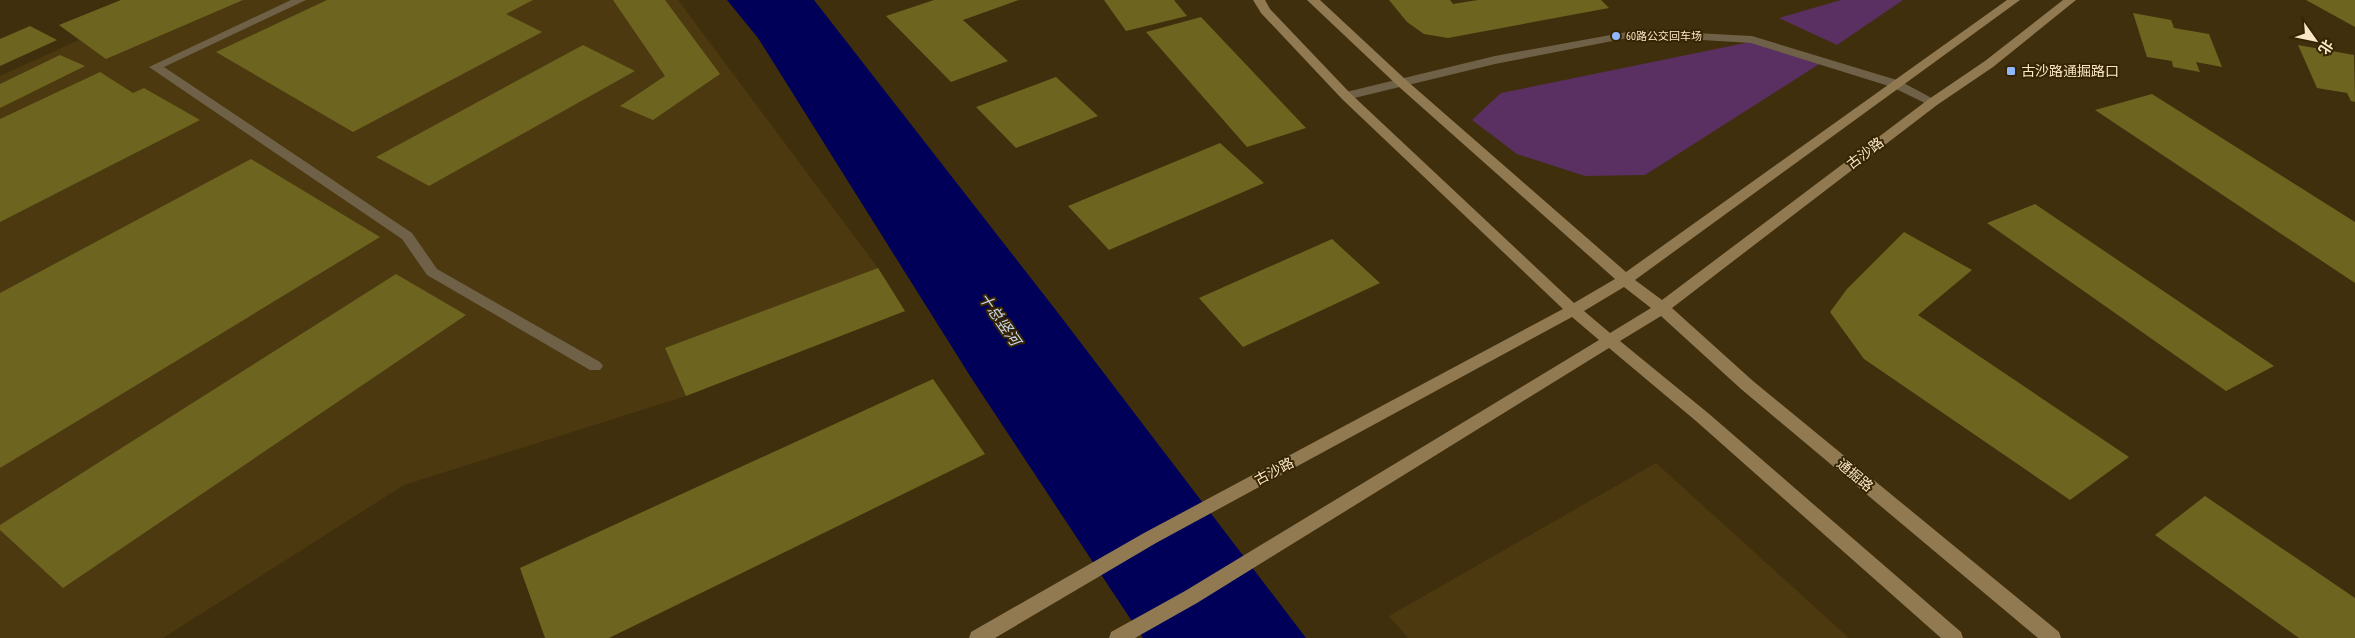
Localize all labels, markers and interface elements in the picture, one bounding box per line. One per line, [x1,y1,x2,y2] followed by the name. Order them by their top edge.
[2290,15,2340,65] north arrow
[1626,29,1702,43] place label: 60路公交回车场
[1610,30,1622,42] marker: 60路公交回车场
[2315,36,2337,58] text: 北
[2021,62,2119,80] place label: 古沙路通掘路口
[2005,65,2017,77] marker: 古沙路通掘路口
[1843,133,1887,173] street label: 古沙路
[975,289,1027,351] water label: 十总竖河
[1251,453,1297,489] street label: 古沙路
[1833,455,1877,495] street label: 通掘路

